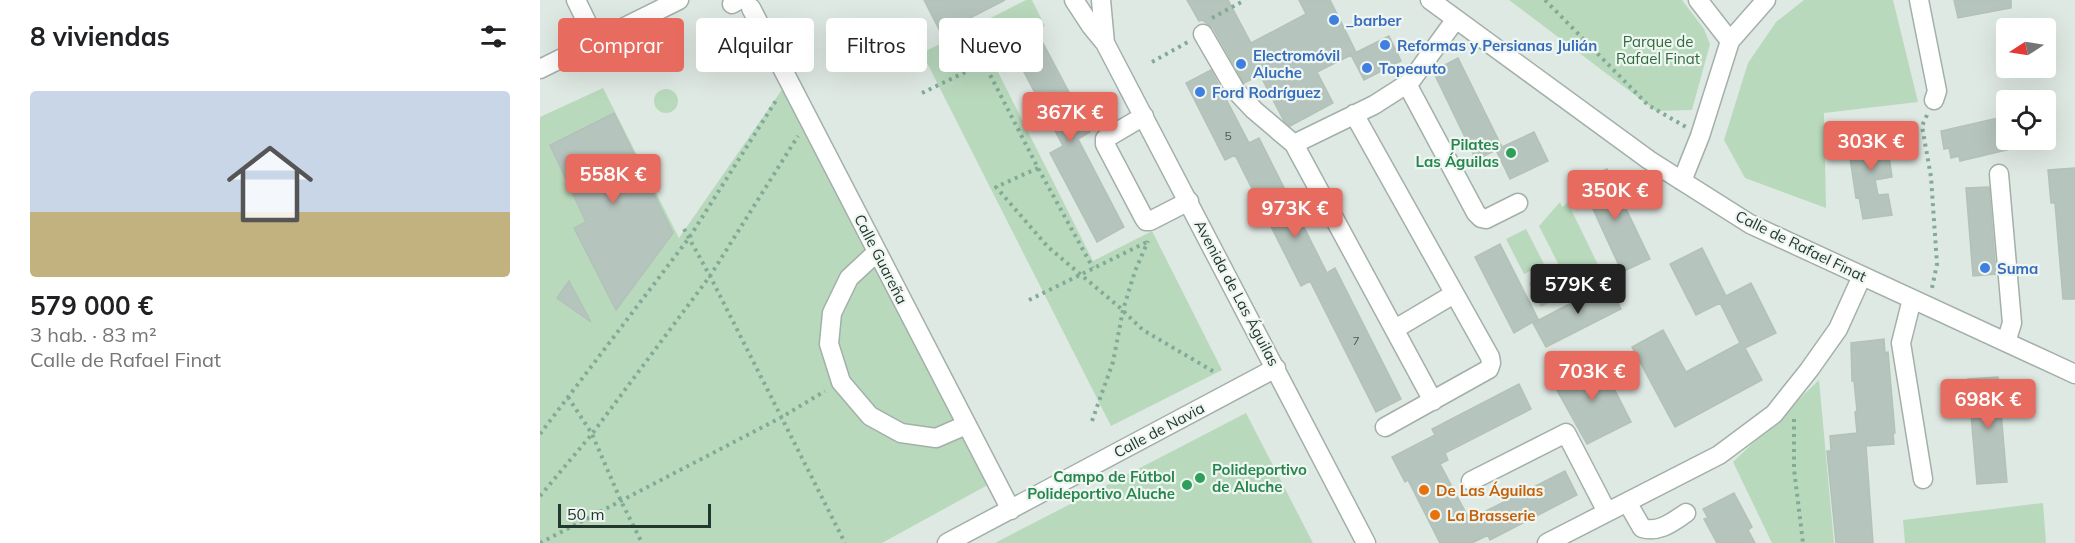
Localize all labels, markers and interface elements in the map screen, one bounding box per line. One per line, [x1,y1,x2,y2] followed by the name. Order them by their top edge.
[1346,11,1402,30] place label: _barber
[1327,13,1341,27] marker: _barber
[558,18,684,72] chip: Comprar
[696,18,814,72] chip: Alquilar
[826,18,927,72] chip: Filtros
[939,18,1043,72] chip: Nuevo
[1996,18,2056,78] north arrow
[1996,18,2056,150] map controls
[30,20,170,53] text: 8 viviendas
[477,20,510,53] icon: filters
[1616,32,1700,68] park label: Parque de Rafael Finat
[1397,36,1597,55] place label: Reformas y Persianas Julián
[1378,38,1392,52] marker: Reformas y Persianas Julián
[1253,46,1340,82] place label: Electromóvil Aluche
[1234,57,1248,71] marker: Electromóvil Aluche
[1379,59,1446,78] place label: Topeauto
[1360,61,1374,75] marker: Topeauto
[1212,83,1321,102] place label: Ford Rodríguez
[1193,85,1207,99] marker: Ford Rodríguez
[1996,90,2056,150] button: locate
[1021,92,1119,143] pin: 367K €
[1037,99,1103,124] text: 367K €
[1822,121,1920,172] pin: 303K €
[1224,128,1232,143] house number: 5
[1838,128,1904,153] text: 303K €
[216,130,324,238] icon: home
[1416,135,1499,171] place label: Pilates Las Águilas
[1504,146,1518,160] marker: Pilates Las Águilas
[564,154,662,205] pin: 558K €
[580,161,646,186] text: 558K €
[1566,170,1664,221] pin: 350K €
[1582,177,1648,202] text: 350K €
[1246,188,1344,239] pin: 973K €
[1262,195,1328,220] text: 973K €
[1732,206,1870,286] street label: Calle de Rafael Finat
[850,211,912,307] street label: Calle Guareña
[1190,217,1284,369] street label: Avenida de Las Águilas
[1997,259,2038,278] place label: Suma
[1978,261,1992,275] marker: Suma
[1529,264,1627,315] pin: 579K €
[1545,271,1611,296] text: 579K €
[30,289,153,322] text: 579 000 €
[30,322,157,347] text: 3 hab. · 83 m²
[1352,333,1360,348] house number: 7
[30,347,221,372] text: Calle de Rafael Finat
[1543,351,1641,402] pin: 703K €
[1559,358,1625,383] text: 703K €
[1939,379,2037,430] pin: 698K €
[1955,386,2021,411] text: 698K €
[1110,398,1208,462] street label: Calle de Navia
[1212,460,1307,496] place label: Polideportivo de Aluche
[1027,467,1175,503] place label: Campo de Fútbol Polideportivo Aluche
[1193,471,1207,485] marker: Polideportivo de Aluche
[1180,478,1194,492] marker: Campo de Fútbol Polideportivo Aluche
[1436,481,1543,500] place label: De Las Águilas
[1417,483,1431,497] marker: De Las Águilas
[558,501,711,528] scale bar
[567,504,604,524] text: 50 m
[1447,506,1536,525] place label: La Brasserie
[1428,508,1442,522] marker: La Brasserie

